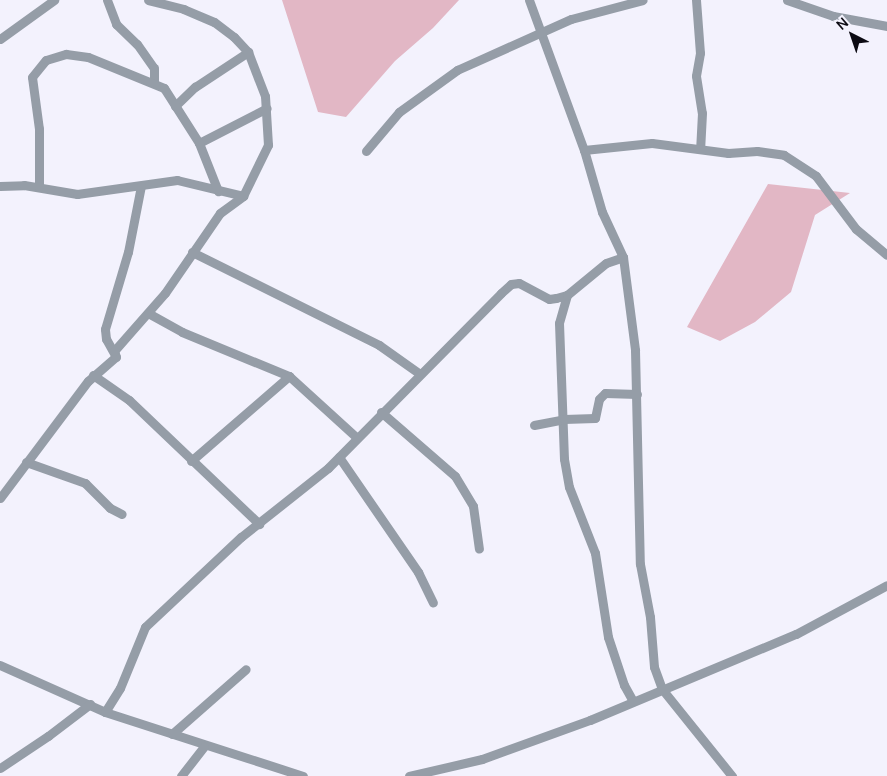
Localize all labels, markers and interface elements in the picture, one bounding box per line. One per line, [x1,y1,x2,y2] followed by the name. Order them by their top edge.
[827,10,877,60] north arrow
[832,13,852,34] text: N

